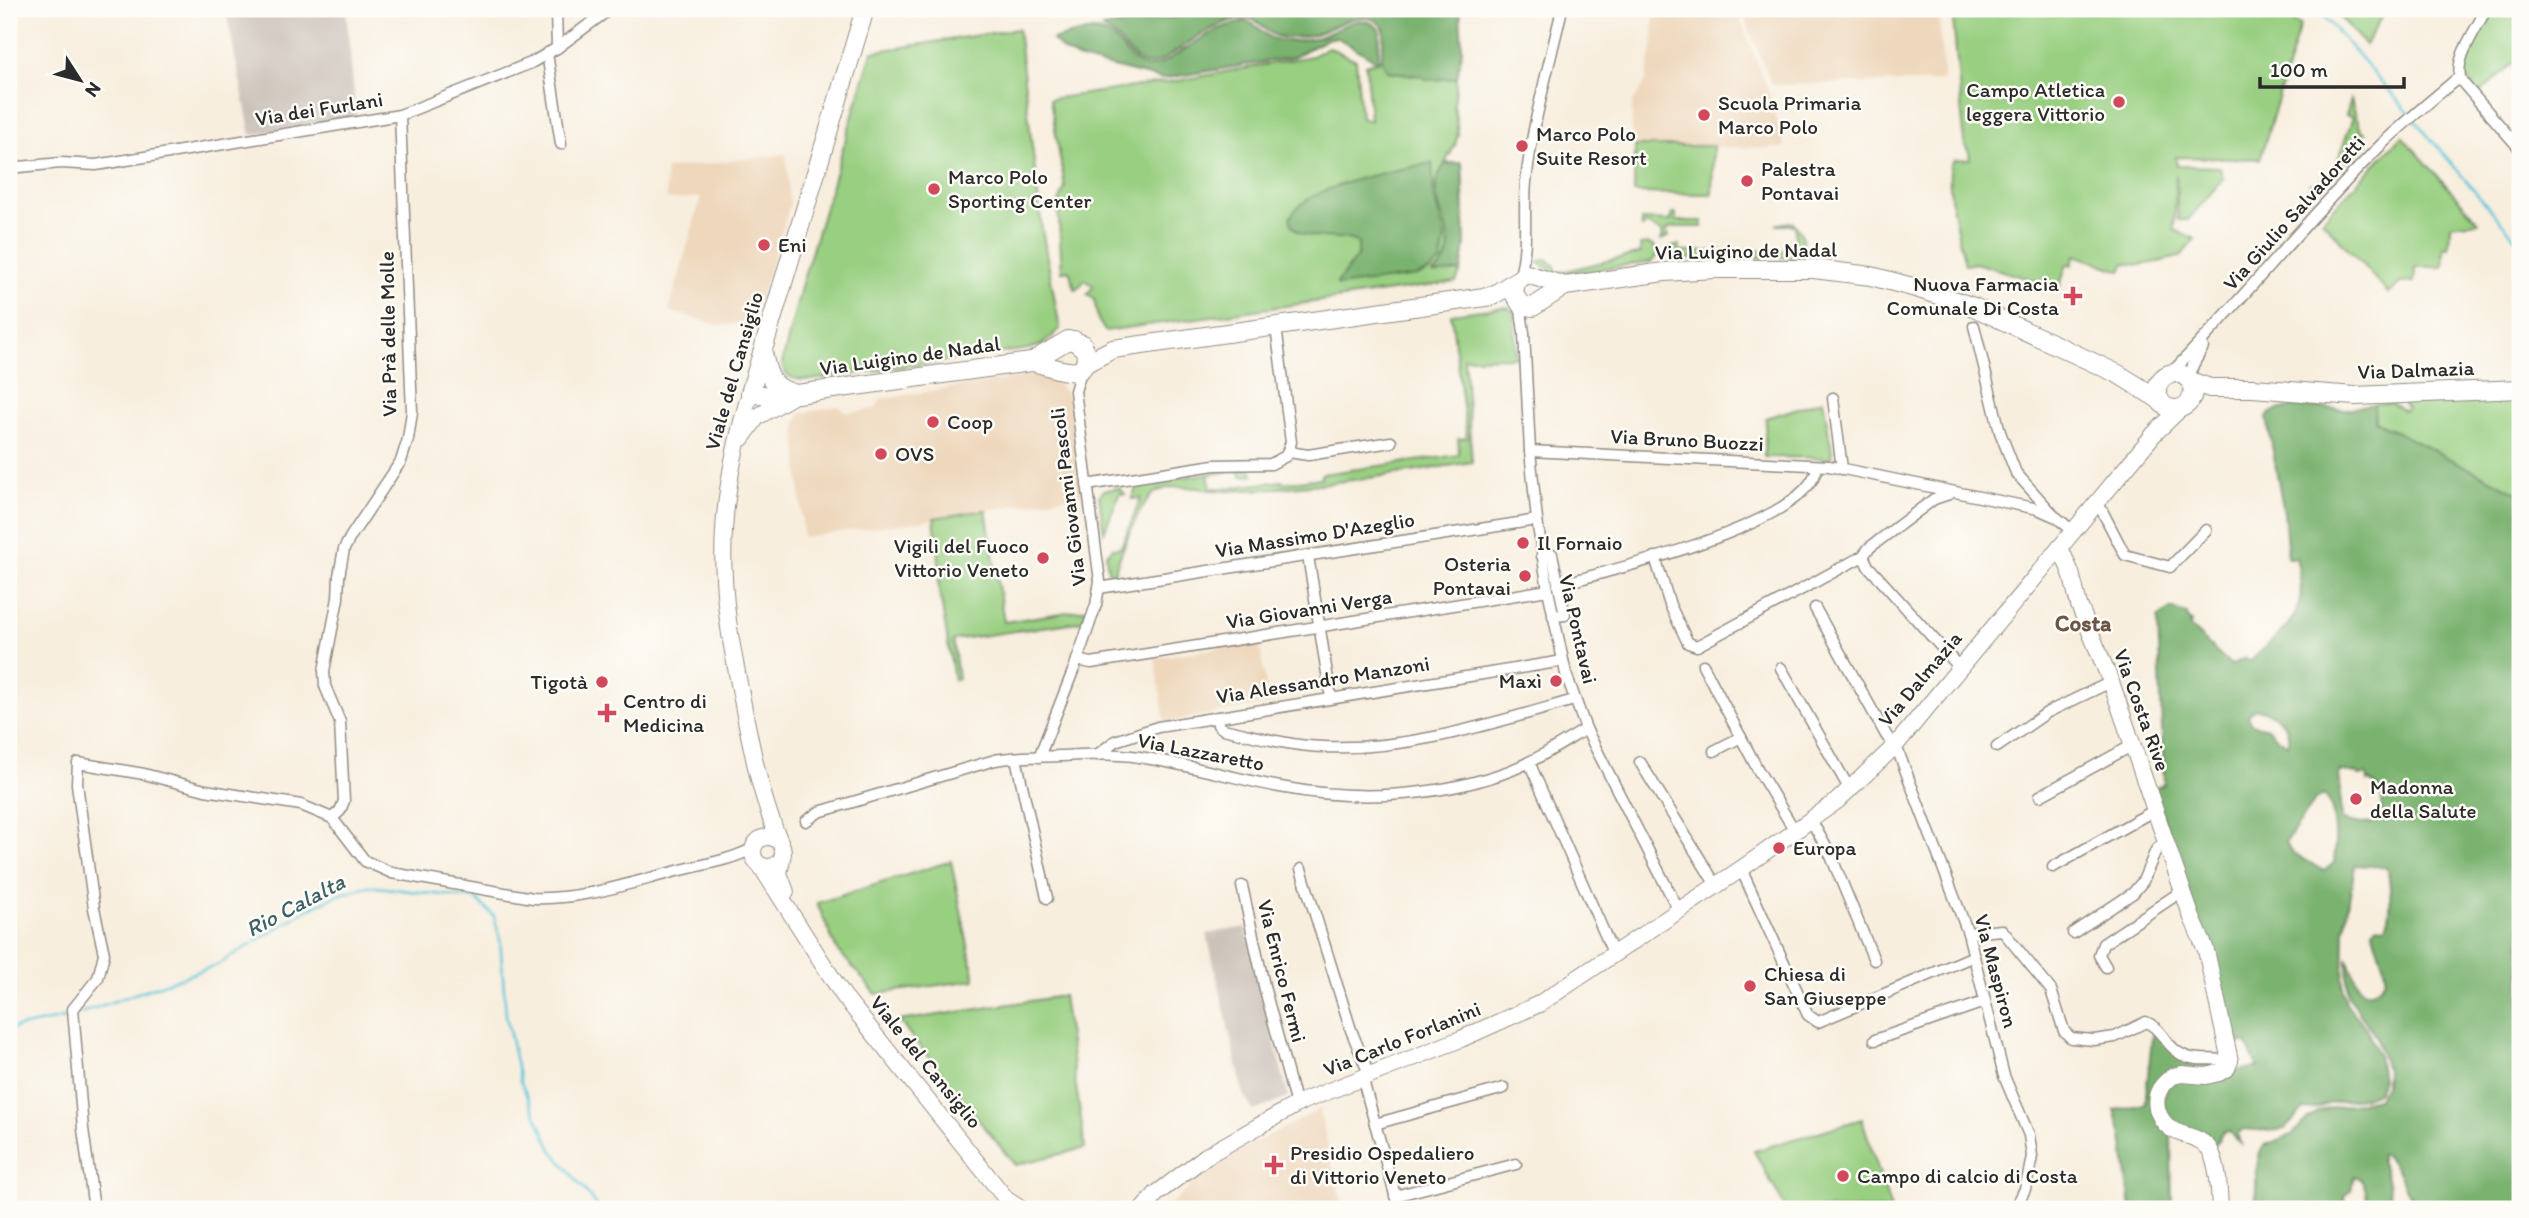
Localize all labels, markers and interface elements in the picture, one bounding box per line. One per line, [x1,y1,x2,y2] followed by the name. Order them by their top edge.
[46,46,116,116] north arrow
[2260,46,2403,90] scale bar
[2270,57,2328,82] text: 100 m
[1966,77,2105,126] place label: Campo Atletica leggera Vittorio
[80,78,106,102] text: N
[253,86,385,131] street label: Via dei Furlani
[1718,90,1861,139] place label: Scuola Primaria Marco Polo
[2111,94,2127,110] marker: Campo Atletica leggera Vittorio
[1696,107,1712,123] marker: Scuola Primaria Marco Polo
[1536,121,1647,170] place label: Marco Polo Suite Resort
[2217,130,2370,295] street label: Via Giulio Salvadoretti
[1514,138,1530,154] marker: Marco Polo Suite Resort
[1761,156,1839,205] place label: Palestra Pontavai
[948,164,1092,213] place label: Marco Polo Sporting Center
[1739,173,1755,189] marker: Palestra Pontavai
[926,181,942,197] marker: Marco Polo Sporting Center
[778,232,807,257] place label: Eni
[1655,236,1837,265] street label: Via Luigino de Nadal
[756,237,772,253] marker: Eni
[374,251,401,417] street label: Via Prà delle Molle
[1887,271,2059,320] place label: Nuova Farmacia Comunale Di Costa
[2065,288,2081,304] marker: Nuova Farmacia Comunale Di Costa
[699,289,768,453] street label: Viale del Cansiglio
[818,330,1002,381] street label: Via Luigino de Nadal
[2357,355,2475,384] street label: Via Dalmazia
[1044,406,1091,588] street label: Via Giovanni Pascoli
[947,409,993,434] place label: Coop
[925,414,941,430] marker: Coop
[1610,423,1764,456] street label: Via Bruno Buozzi
[895,441,934,466] place label: OVS
[873,446,889,462] marker: OVS
[1213,506,1416,563] street label: Via Massimo D'Azeglio
[1537,530,1623,555] place label: Il Fornaio
[894,533,1029,582] place label: Vigili del Fuoco Vittorio Veneto
[1515,535,1531,551] marker: Il Fornaio
[1035,550,1051,566] marker: Vigili del Fuoco Vittorio Veneto
[1433,551,1511,600] place label: Osteria Pontavai
[1517,568,1533,584] marker: Osteria Pontavai
[1554,572,1603,686] street label: Via Pontavai
[1224,583,1394,634] street label: Via Giovanni Verga
[2055,609,2112,637] district label: Costa
[1872,626,1967,731] street label: Via Dalmazia
[2109,645,2176,774] street label: Via Costa Rive
[1214,650,1431,709] street label: Via Alessandro Manzoni
[1499,668,1542,693] place label: Maxì
[531,669,588,694] place label: Tigotà
[1548,673,1564,689] marker: Maxì
[594,674,610,690] marker: Tigotà
[623,688,707,737] place label: Centro di Medicina
[597,703,617,723] marker: Centro di Medicina
[1136,727,1267,776] street label: Via Lazzaretto
[2370,774,2477,823] place label: Madonna della Salute
[2348,791,2364,807] marker: Madonna della Salute
[1793,835,1856,860] place label: Europa
[1771,840,1787,856] marker: Europa
[241,867,350,943] water label: Rio Calalta
[1253,897,1312,1045] street label: Via Enrico Fermi
[1969,911,2024,1031] street label: Via Maspiron
[1764,961,1886,1010] place label: Chiesa di San Giuseppe
[1742,978,1758,994] marker: Chiesa di San Giuseppe
[865,990,988,1133] street label: Viale del Cansiglio
[1320,996,1484,1081] street label: Via Carlo Forlanini
[1290,1140,1474,1189] place label: Presidio Ospedaliero di Vittorio Veneto
[1264,1155,1284,1175] marker: Presidio Ospedaliero di Vittorio Veneto
[1857,1163,2078,1188] place label: Campo di calcio di Costa
[1835,1168,1851,1184] marker: Campo di calcio di Costa

